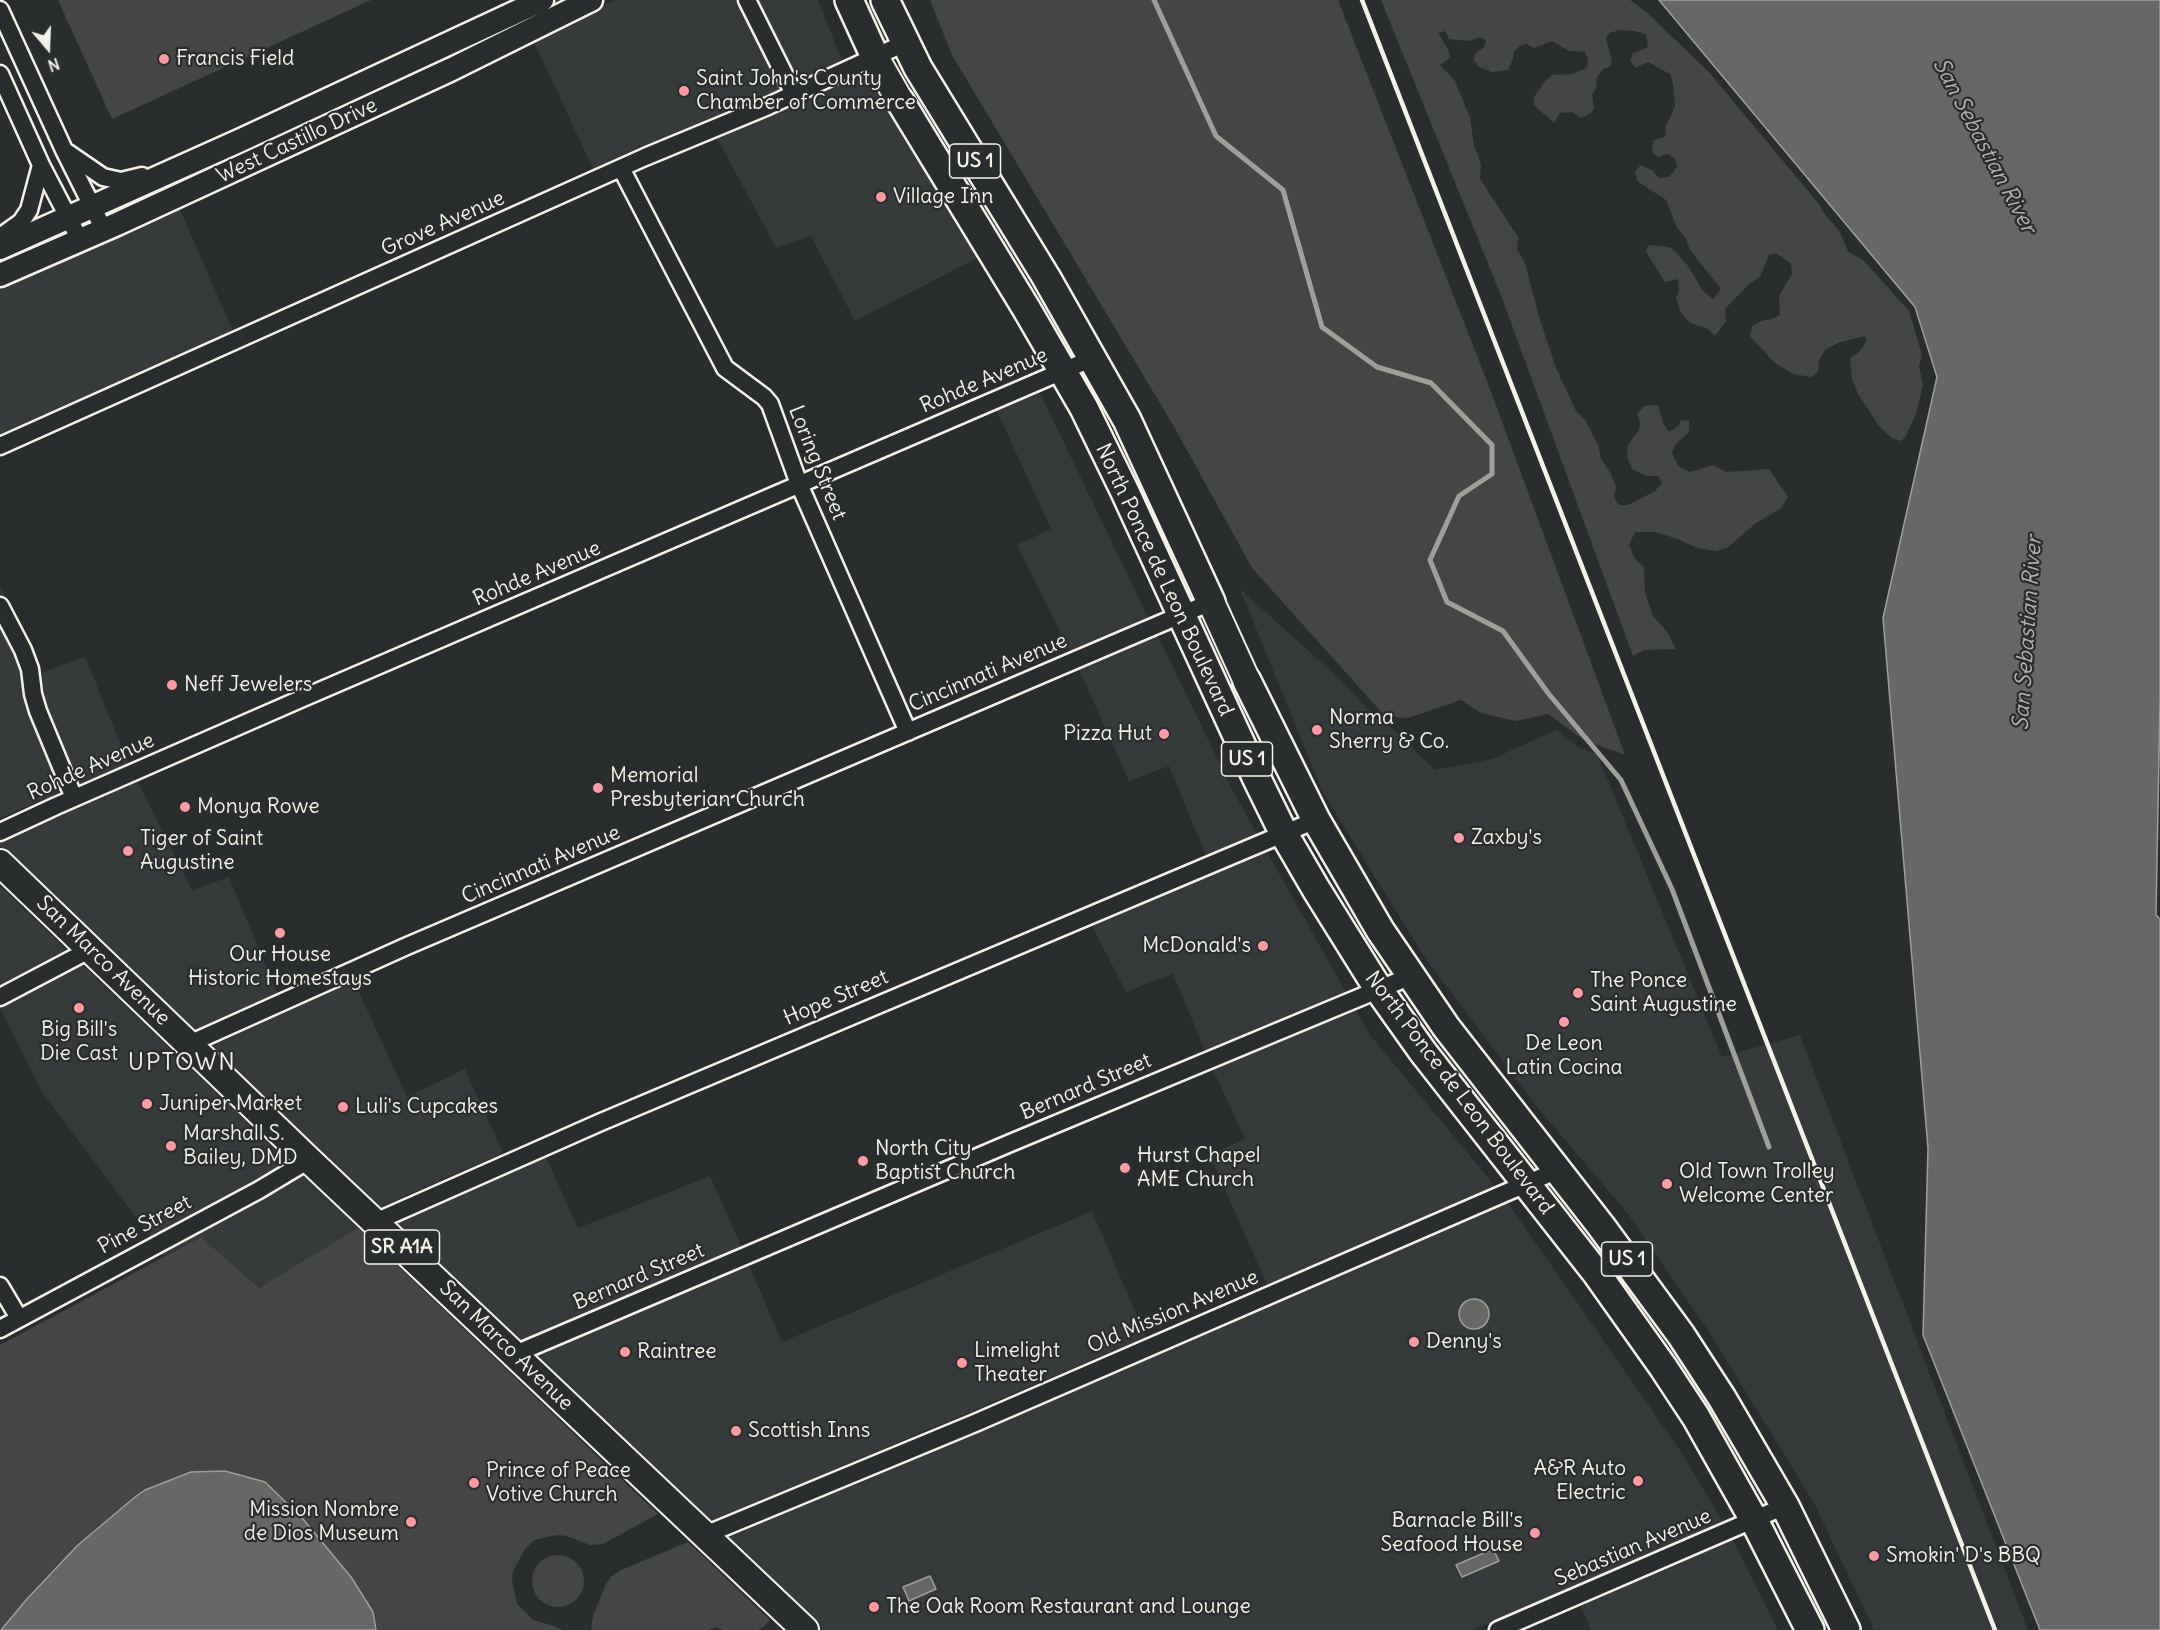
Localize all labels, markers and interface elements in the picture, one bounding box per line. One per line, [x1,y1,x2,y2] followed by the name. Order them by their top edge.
[18,18,78,78] north arrow
[176,46,294,72] place label: Francis Field
[157,52,171,66] marker: Francis Field
[45,54,62,76] text: N
[1927,54,2041,238] water label: San Sebastian River
[696,66,916,116] place label: Saint John's County Chamber of Commerce
[677,84,691,98] marker: Saint John's County Chamber of Commerce
[213,93,381,189] street label: West Castillo Drive
[950,144,1000,178] road number: US 1
[893,184,994,210] place label: Village Inn
[377,186,509,262] street label: Grove Avenue
[874,190,888,204] marker: Village Inn
[916,343,1052,419] street label: Rohde Avenue
[783,402,851,524] street label: Loring Street
[1090,440,1238,720] street label: North Ponce de Leon Boulevard
[2008,535,2048,731] water label: San Sebastian River
[469,536,605,612] street label: Rohde Avenue
[905,628,1071,718] street label: Cincinnati Avenue
[184,672,312,698] place label: Neff Jewelers
[165,678,179,692] marker: Neff Jewelers
[1329,705,1449,755] place label: Norma Sherry & Co.
[1063,721,1152,747] place label: Pizza Hut
[1310,723,1324,737] marker: Norma Sherry & Co.
[1157,727,1171,741] marker: Pizza Hut
[24,728,158,806] street label: Rohde Avenue
[1222,742,1272,776] road number: US 1
[610,763,805,813] place label: Memorial Presbyterian Church
[591,781,605,795] marker: Memorial Presbyterian Church
[197,794,319,820] place label: Monya Rowe
[178,800,192,814] marker: Monya Rowe
[458,820,624,910] street label: Cincinnati Avenue
[1471,825,1542,851] place label: Zaxby's
[140,826,263,876] place label: Tiger of Saint Augustine
[1452,831,1466,845] marker: Zaxby's
[121,844,135,858] marker: Tiger of Saint Augustine
[31,891,175,1031] street label: San Marco Avenue
[273,926,287,940] marker: Our House Historic Homestays
[1142,933,1251,959] place label: McDonald's
[1256,939,1270,953] marker: McDonald's
[188,942,372,992] place label: Our House Historic Homestays
[780,965,892,1031] street label: Hope Street
[1359,966,1559,1220] street label: North Ponce de Leon Boulevard
[1590,968,1737,1018] place label: The Ponce Saint Augustine
[1571,986,1585,1000] marker: The Ponce Saint Augustine
[72,1001,86,1015] marker: Big Bill's Die Cast
[1557,1015,1571,1029] marker: De Leon Latin Cocina
[40,1017,118,1067] place label: Big Bill's Die Cast
[1505,1031,1623,1081] place label: De Leon Latin Cocina
[1017,1048,1155,1126] street label: Bernard Street
[128,1049,236,1077] district label: UPTOWN
[159,1091,302,1117] place label: Juniper Market
[355,1094,498,1120] place label: Luli's Cupcakes
[140,1097,154,1111] marker: Juniper Market
[336,1100,350,1114] marker: Luli's Cupcakes
[183,1121,298,1171] place label: Marshall S. Bailey, DMD
[875,1136,1015,1186] place label: North City Baptist Church
[164,1139,178,1153] marker: Marshall S. Bailey, DMD
[1137,1143,1260,1193] place label: Hurst Chapel AME Church
[856,1154,870,1168] marker: North City Baptist Church
[1679,1159,1835,1209] place label: Old Town Trolley Welcome Center
[1118,1161,1132,1175] marker: Hurst Chapel AME Church
[1660,1177,1674,1191] marker: Old Town Trolley Welcome Center
[94,1190,196,1260] street label: Pine Street
[364,1230,440,1264] road number: SR A1A
[570,1238,708,1316] street label: Bernard Street
[1602,1242,1652,1276] road number: US 1
[1084,1265,1262,1359] street label: Old Mission Avenue
[434,1276,578,1416] street label: San Marco Avenue
[1426,1329,1502,1355] place label: Denny's
[1407,1335,1421,1349] marker: Denny's
[974,1338,1060,1388] place label: Limelight Theater
[637,1339,717,1365] place label: Raintree
[618,1345,632,1359] marker: Raintree
[955,1356,969,1370] marker: Limelight Theater
[748,1418,870,1444] place label: Scottish Inns
[729,1424,743,1438] marker: Scottish Inns
[1533,1456,1626,1506] place label: A&R Auto Electric
[486,1458,631,1508] place label: Prince of Peace Votive Church
[1631,1474,1645,1488] marker: A&R Auto Electric
[467,1476,481,1490] marker: Prince of Peace Votive Church
[244,1497,399,1547] place label: Mission Nombre de Dios Museum
[1551,1504,1715,1592] street label: Sebastian Avenue
[1380,1508,1523,1558] place label: Barnacle Bill's Seafood House
[404,1515,418,1529] marker: Mission Nombre de Dios Museum
[1528,1526,1542,1540] marker: Barnacle Bill's Seafood House
[1886,1543,2041,1569] place label: Smokin' D's BBQ
[1867,1549,1881,1563] marker: Smokin' D's BBQ
[886,1594,1251,1620] place label: The Oak Room Restaurant and Lounge
[867,1600,881,1614] marker: The Oak Room Restaurant and Lounge

